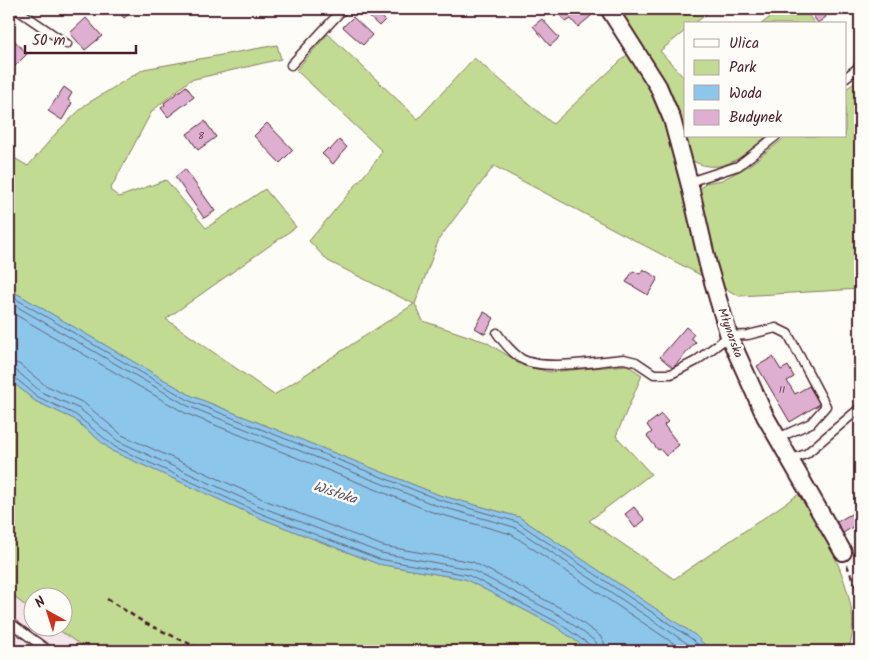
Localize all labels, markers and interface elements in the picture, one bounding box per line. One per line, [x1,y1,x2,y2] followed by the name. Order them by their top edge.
[25,22,136,54] scale bar
[684,22,846,138] legend
[32,29,66,53] text: 50 m
[729,32,759,56] text: Ulica
[729,56,757,80] text: Park
[729,82,762,106] text: Woda
[729,106,783,130] text: Budynek
[198,128,205,144] house number: 8
[712,305,748,361] street label: Młynarska
[779,382,785,398] house number: 11
[310,476,361,511] water label: Wisłoka
[22,588,72,638] north arrow
[30,591,51,614] text: N

